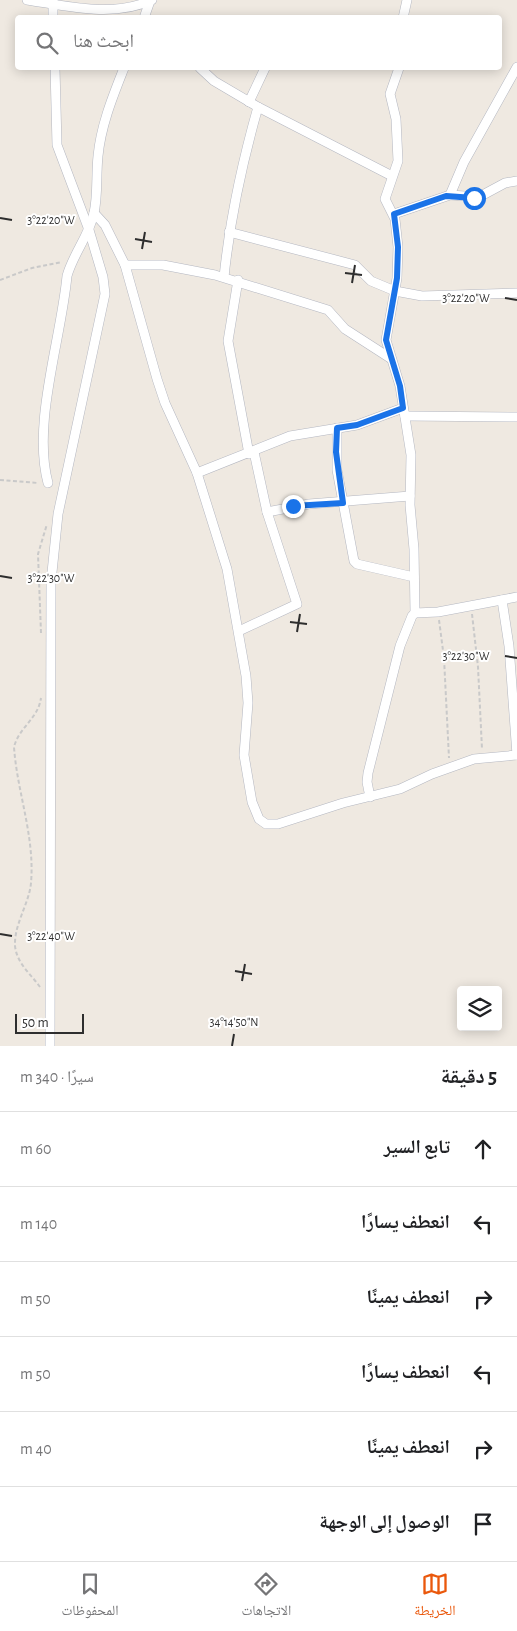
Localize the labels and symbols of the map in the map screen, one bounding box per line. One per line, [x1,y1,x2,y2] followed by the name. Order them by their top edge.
[463,187,486,210] route start
[27,214,75,226] text: 3°22'20"W
[442,292,490,304] text: 3°22'20"W
[282,495,305,518] route end
[28,572,75,584] text: 3°22'30"W
[443,650,490,662] text: 3°22'30"W
[27,930,75,942] text: 3°22'40"W
[15,1011,84,1034] scale bar
[209,1016,259,1028] text: 34°14'50"N

